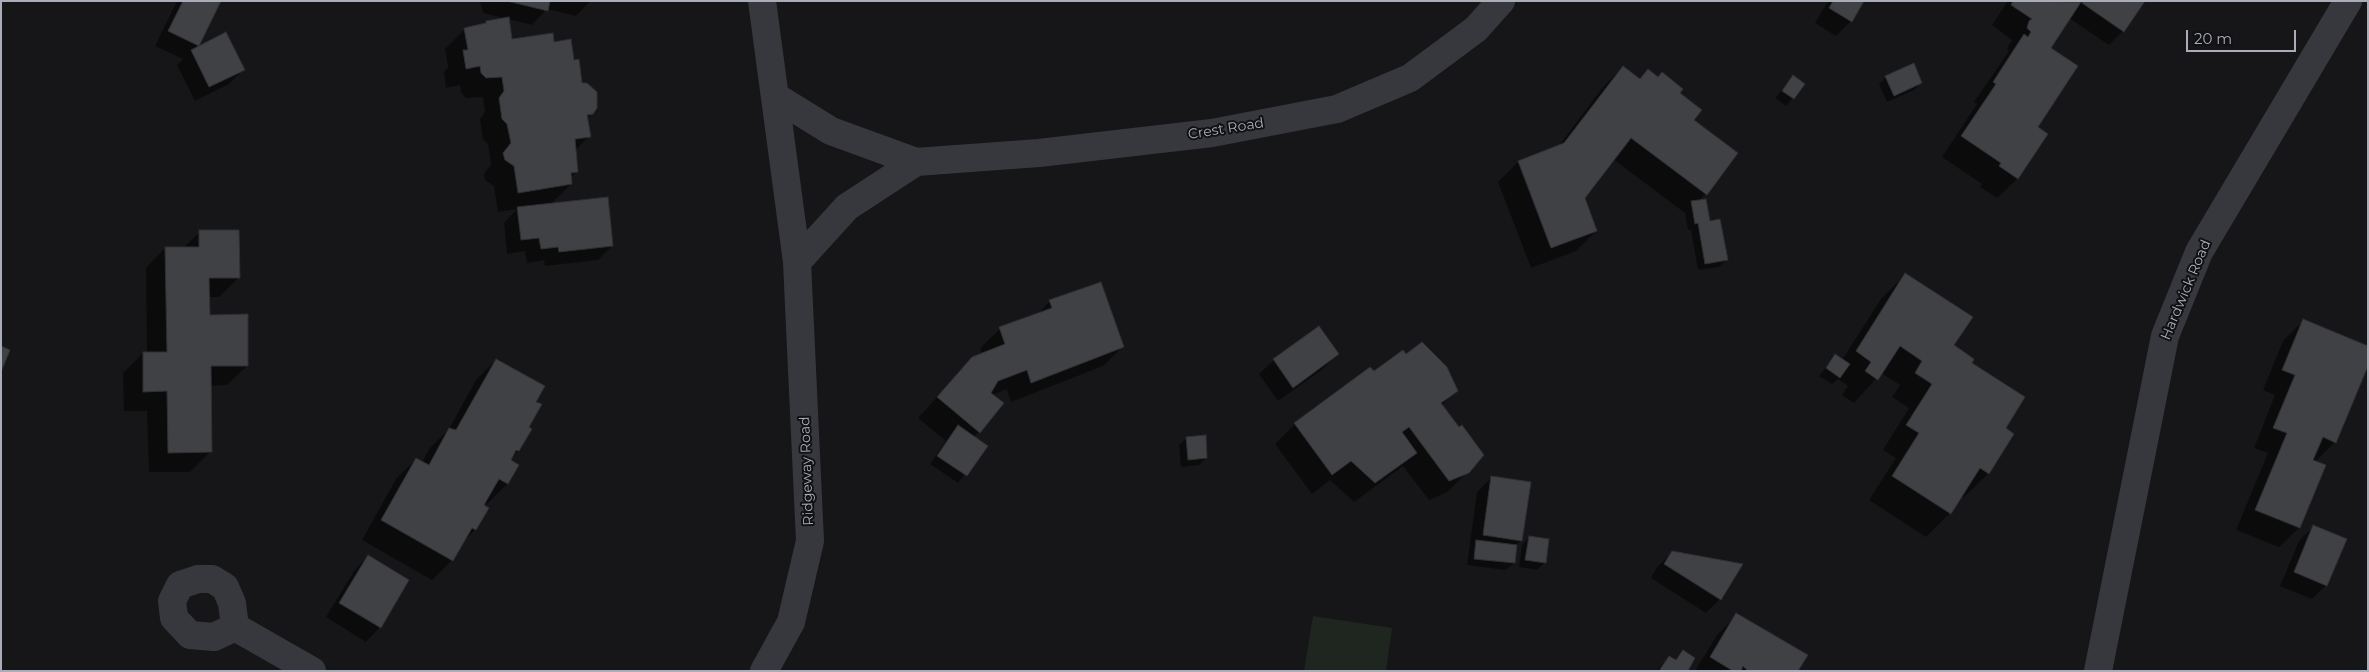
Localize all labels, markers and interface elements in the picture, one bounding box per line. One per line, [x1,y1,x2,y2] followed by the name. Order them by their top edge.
[2189,20,2299,52] scale bar
[2194,29,2232,48] text: 20 m
[1187,115,1265,143] street label: Crest Road
[2157,237,2215,343] street label: Hardwick Road
[797,416,817,526] street label: Ridgeway Road

